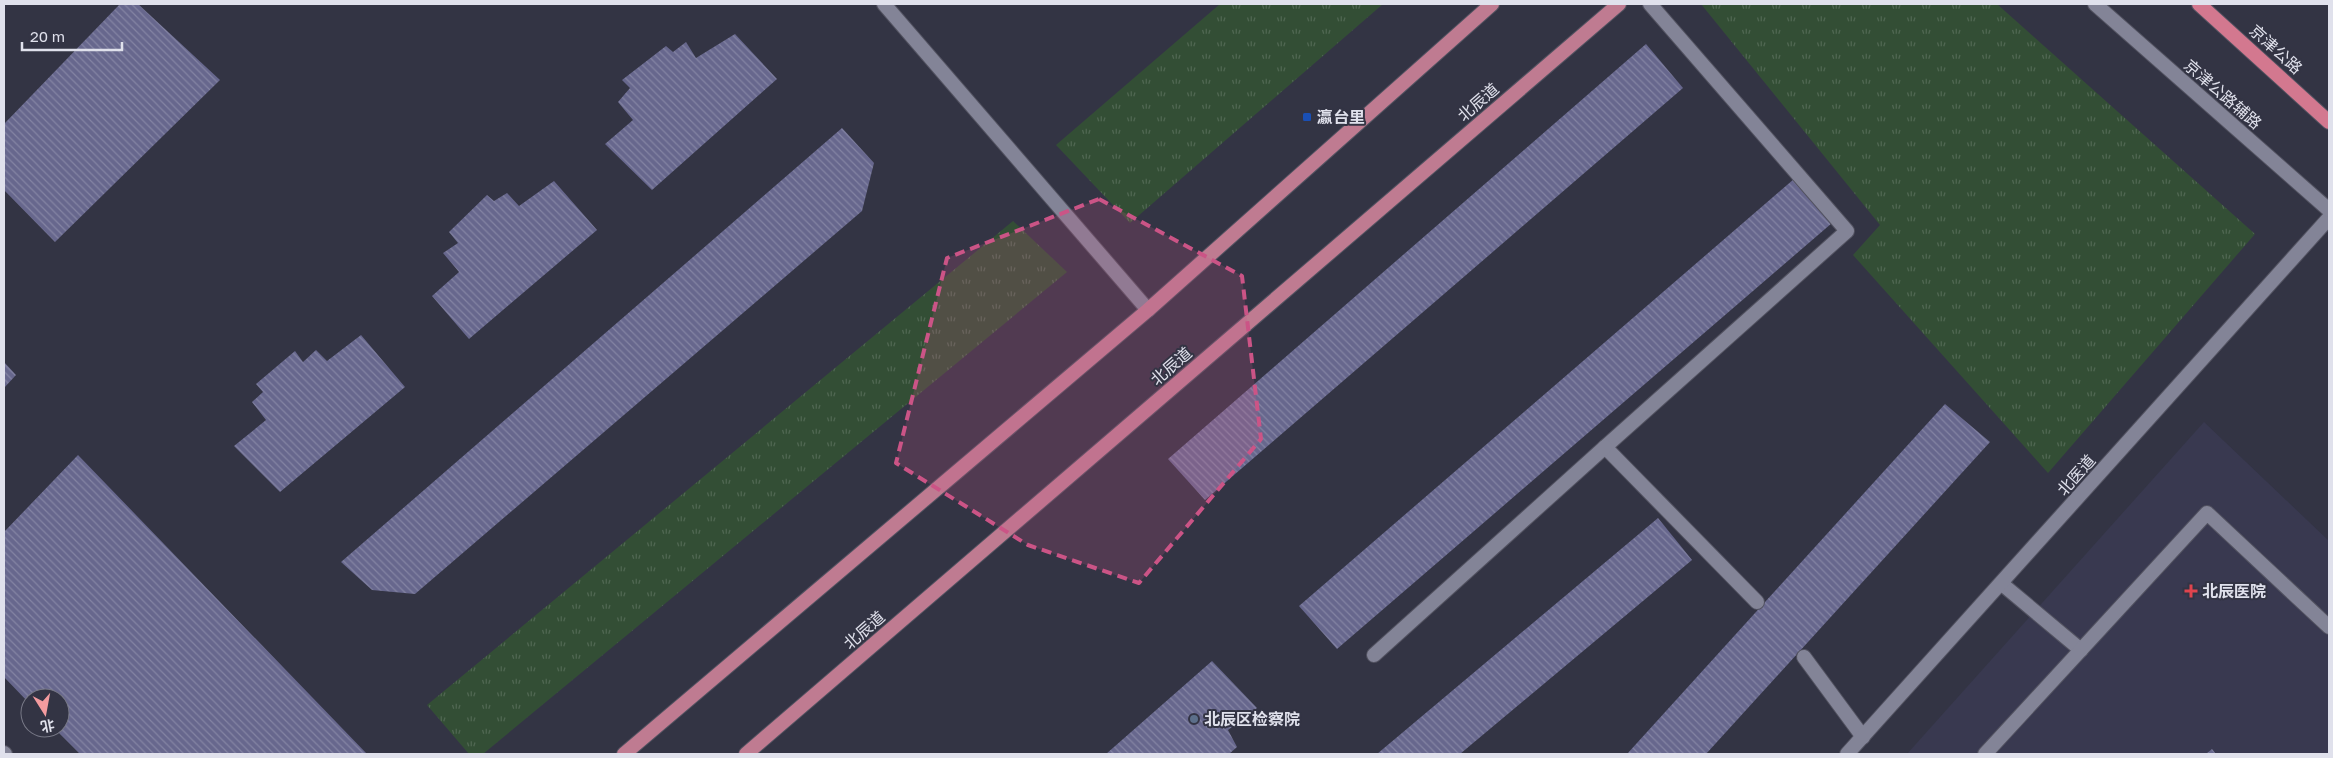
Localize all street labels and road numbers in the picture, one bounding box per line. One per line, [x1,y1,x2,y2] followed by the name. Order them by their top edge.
[2246,20,2306,78] street label: 京津公路
[2180,55,2266,133] street label: 京津公路辅路
[1453,79,1503,125] street label: 北辰道
[1146,343,1196,389] street label: 北辰道
[2053,450,2099,500] street label: 北医道
[839,607,889,653] street label: 北辰道

